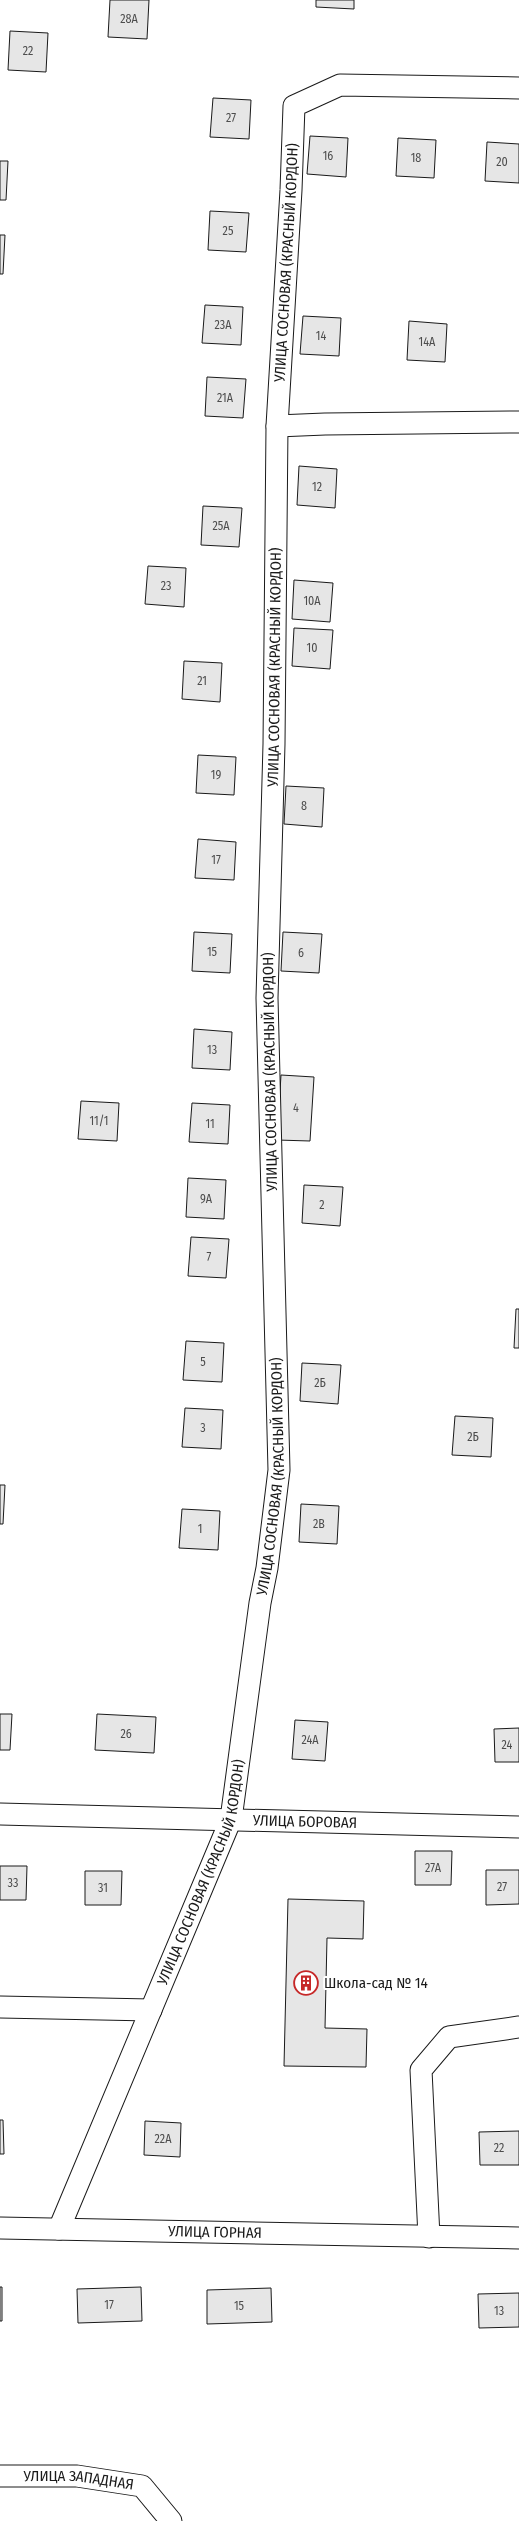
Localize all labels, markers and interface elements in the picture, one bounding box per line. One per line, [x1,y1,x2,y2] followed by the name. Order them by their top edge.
[120,12,138,26] house number: 28А
[23,44,33,58] house number: 22
[226,111,236,125] house number: 27
[271,143,302,384] street label: УЛИЦА СОСНОВАЯ (КРАСНЫЙ КОРДОН)
[323,149,333,163] house number: 16
[411,151,421,165] house number: 18
[496,155,508,169] house number: 20
[223,224,234,238] house number: 25
[215,318,232,332] house number: 23А
[316,329,326,343] house number: 14
[419,335,436,349] house number: 14А
[217,391,234,405] house number: 21А
[312,480,322,494] house number: 12
[212,519,230,533] house number: 25А
[264,547,285,788] street label: УЛИЦА СОСНОВАЯ (КРАСНЫЙ КОРДОН)
[161,579,171,593] house number: 23
[303,594,321,608] house number: 10А
[307,641,317,655] house number: 10
[197,674,207,688] house number: 21
[211,768,221,782] house number: 19
[301,799,307,813] house number: 8
[211,853,221,867] house number: 17
[207,945,218,959] house number: 15
[298,946,304,960] house number: 6
[259,952,281,1193] street label: УЛИЦА СОСНОВАЯ (КРАСНЫЙ КОРДОН)
[207,1043,217,1057] house number: 13
[293,1101,299,1115] house number: 4
[90,1114,108,1128] house number: 11/1
[205,1117,215,1131] house number: 11
[200,1192,213,1206] house number: 9А
[319,1198,325,1212] house number: 2
[207,1250,212,1264] house number: 7
[200,1355,206,1369] house number: 5
[253,1357,288,1598] street label: УЛИЦА СОСНОВАЯ (КРАСНЫЙ КОРДОН)
[314,1376,326,1390] house number: 2Б
[200,1421,206,1435] house number: 3
[467,1430,479,1444] house number: 2Б
[313,1517,325,1531] house number: 2В
[198,1522,202,1536] house number: 1
[120,1727,132,1741] house number: 26
[301,1733,319,1747] house number: 24А
[502,1738,513,1752] house number: 24
[153,1758,248,1989] street label: УЛИЦА СОСНОВАЯ (КРАСНЫЙ КОРДОН)
[252,1811,357,1832] street label: УЛИЦА БОРОВАЯ
[425,1861,442,1875] house number: 27А
[8,1876,18,1890] house number: 33
[497,1880,507,1894] house number: 27
[98,1881,108,1895] house number: 31
[293,1970,319,1996] building icon: Школа-сад № 14
[324,1974,428,1992] place label: Школа-сад № 14
[155,2132,172,2146] house number: 22А
[494,2141,504,2155] house number: 22
[167,2222,262,2242] street label: УЛИЦА ГОРНАЯ
[104,2298,114,2312] house number: 17
[234,2299,245,2313] house number: 15
[494,2304,504,2318] house number: 13
[23,2467,135,2494] street label: УЛИЦА ЗАПАДНАЯ

